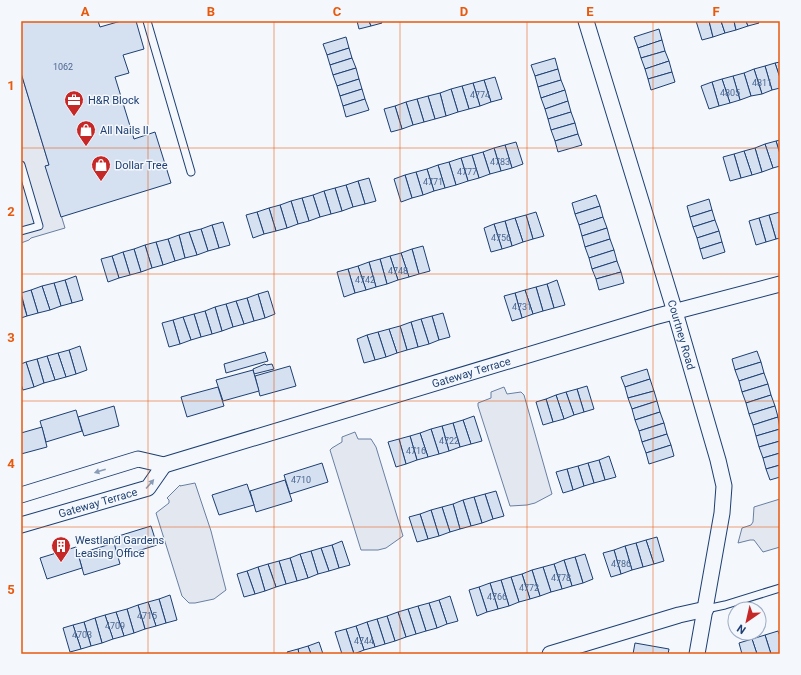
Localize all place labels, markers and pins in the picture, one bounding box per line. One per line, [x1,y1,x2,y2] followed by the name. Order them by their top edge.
[63,89,85,117] office icon: H&R Block
[88,94,140,107] place label: H&R Block
[75,119,97,147] shop icon: All Nails II
[100,124,149,137] place label: All Nails II
[90,154,112,182] shop icon: Dollar Tree
[115,159,168,172] place label: Dollar Tree
[75,534,165,560] place label: Westland Gardens Leasing Office
[50,535,72,563] building icon: Westland Gardens Leasing Office

